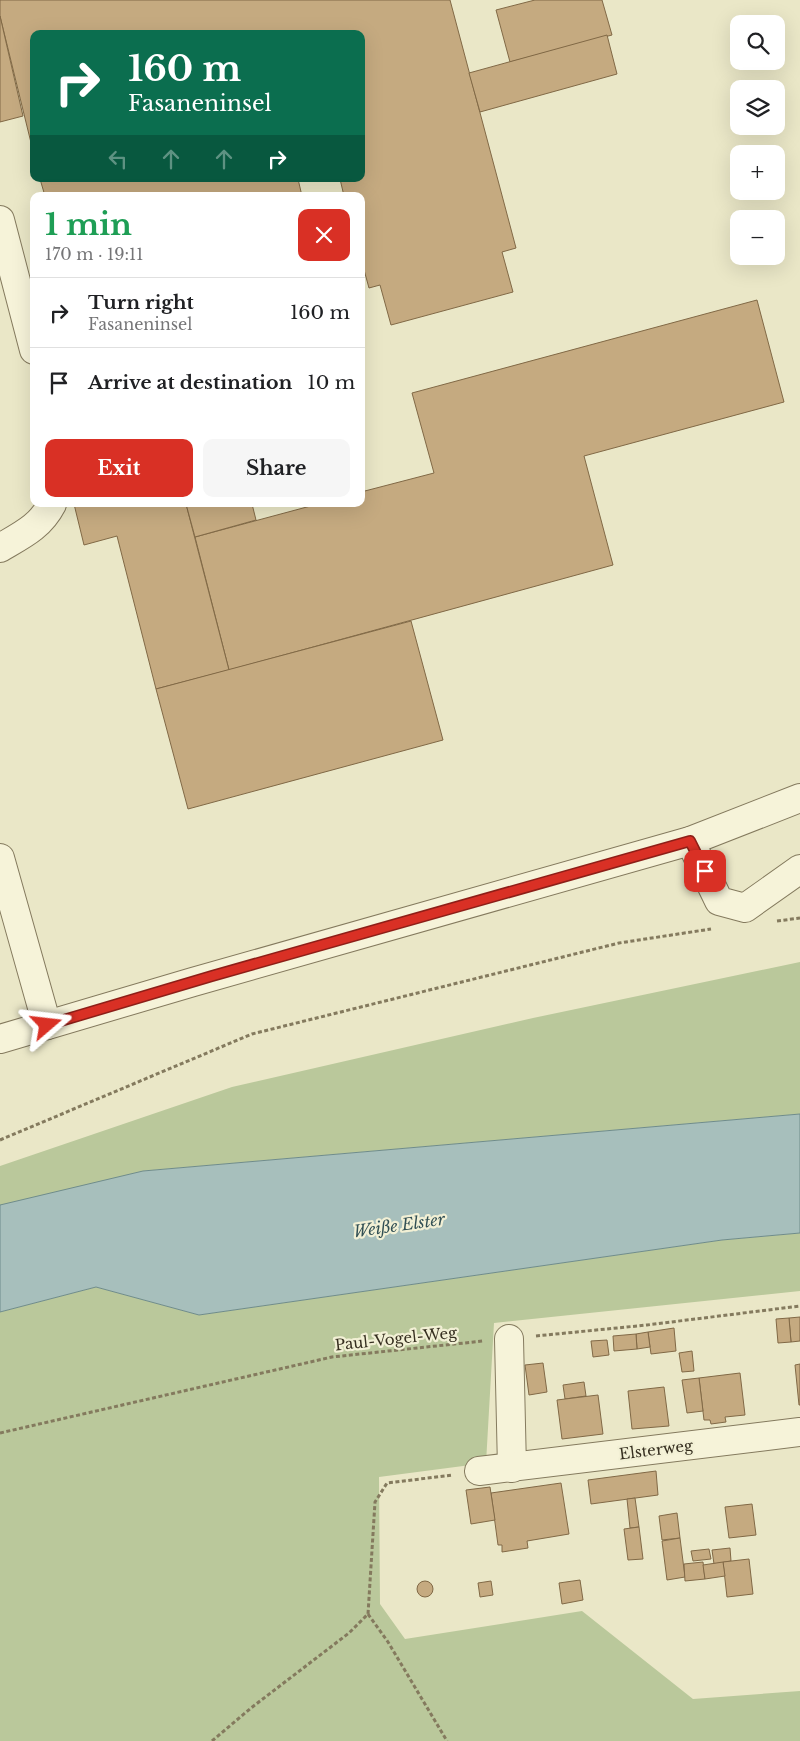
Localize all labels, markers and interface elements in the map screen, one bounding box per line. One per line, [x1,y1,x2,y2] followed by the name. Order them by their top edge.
[730,15,785,265] map controls
[730,15,785,70] button: search
[128,47,241,90] text: 160 m
[45,50,110,115] icon: right
[730,80,785,135] button: layers
[128,90,272,117] text: Fasaneninsel
[104,145,132,173] icon: left
[157,145,185,173] icon: ahead
[210,145,238,173] icon: ahead
[263,145,291,173] icon: right
[730,145,785,200] button: +
[45,206,132,243] text: 1 min
[298,209,350,261] button: close
[730,210,785,265] button: −
[45,244,143,264] text: 170 m · 19:11
[88,291,194,314] text: Turn right
[45,299,73,327] icon: right
[290,301,350,324] text: 160 m
[88,314,192,334] text: Fasaneninsel
[45,369,73,397] icon: arrive
[88,371,292,394] text: Arrive at destination
[307,371,355,394] text: 10 m
[45,439,193,497] button: Exit
[203,439,350,497] button: Share
[684,850,726,892] pin
[691,857,719,885] icon: arrive
[20,998,72,1050] position arrow
[352,1209,447,1241] water label: Weiße Elster
[334,1323,459,1354] street label: Paul-Vogel-Weg
[618,1435,695,1463] street label: Elsterweg

